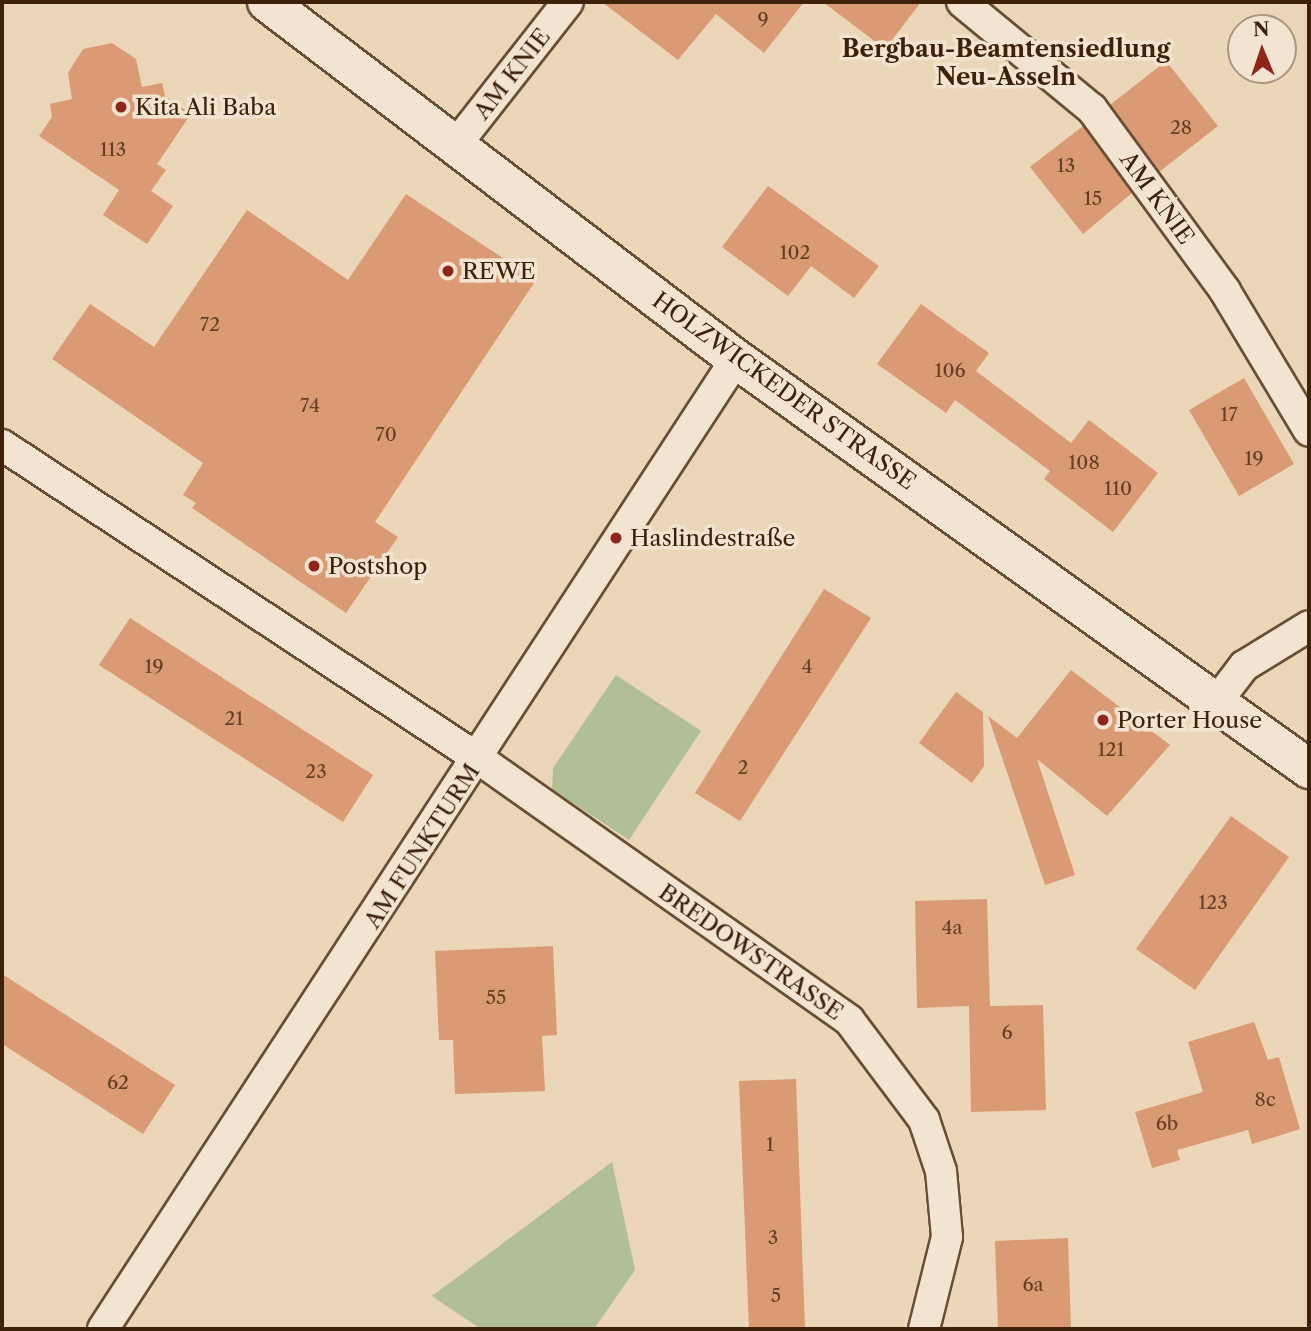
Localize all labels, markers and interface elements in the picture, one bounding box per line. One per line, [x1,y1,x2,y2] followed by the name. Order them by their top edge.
[757,9,769,31] house number: 9
[1227,14,1297,84] north arrow
[1253,18,1270,41] text: N
[468,23,556,125] street label: AM KNIE
[842,35,1170,91] district label: Bergbau-Beamtensiedlung Neu-Asseln
[135,93,278,121] place label: Kita Ali Baba
[113,99,129,115] marker: Kita Ali Baba
[1170,117,1192,139] house number: 28
[100,139,126,161] house number: 113
[1114,146,1200,250] street label: AM KNIE
[1057,155,1075,177] house number: 13
[1084,188,1102,210] house number: 15
[780,242,810,264] house number: 102
[462,257,536,285] place label: REWE
[440,263,456,279] marker: REWE
[647,286,921,496] street label: HOLZWICKEDER STRASSE
[200,314,220,336] house number: 72
[934,360,966,382] house number: 106
[300,395,320,417] house number: 74
[1220,404,1238,426] house number: 17
[375,424,397,446] house number: 70
[1244,448,1264,470] house number: 19
[1068,452,1100,474] house number: 108
[1104,478,1132,500] house number: 110
[630,524,795,552] place label: Haslindestraße
[608,530,624,546] marker: Haslindestraße
[328,552,427,580] place label: Postshop
[306,558,322,574] marker: Postshop
[144,656,164,678] house number: 19
[802,656,812,678] house number: 4
[1117,706,1263,734] place label: Porter House
[225,708,243,730] house number: 21
[1095,712,1111,728] marker: Porter House
[1098,739,1124,761] house number: 121
[738,757,748,779] house number: 2
[358,758,486,934] street label: AM FUNKTURM
[305,761,327,783] house number: 23
[654,878,848,1026] street label: BREDOWSTRASSE
[1198,892,1228,914] house number: 123
[941,917,963,939] house number: 4a
[486,987,506,1009] house number: 55
[1001,1022,1013,1044] house number: 6
[107,1072,129,1094] house number: 62
[1254,1089,1276,1111] house number: 8c
[1156,1113,1178,1135] house number: 6b
[766,1134,774,1156] house number: 1
[768,1227,778,1249] house number: 3
[1022,1274,1044,1296] house number: 6a
[771,1285,781,1307] house number: 5

